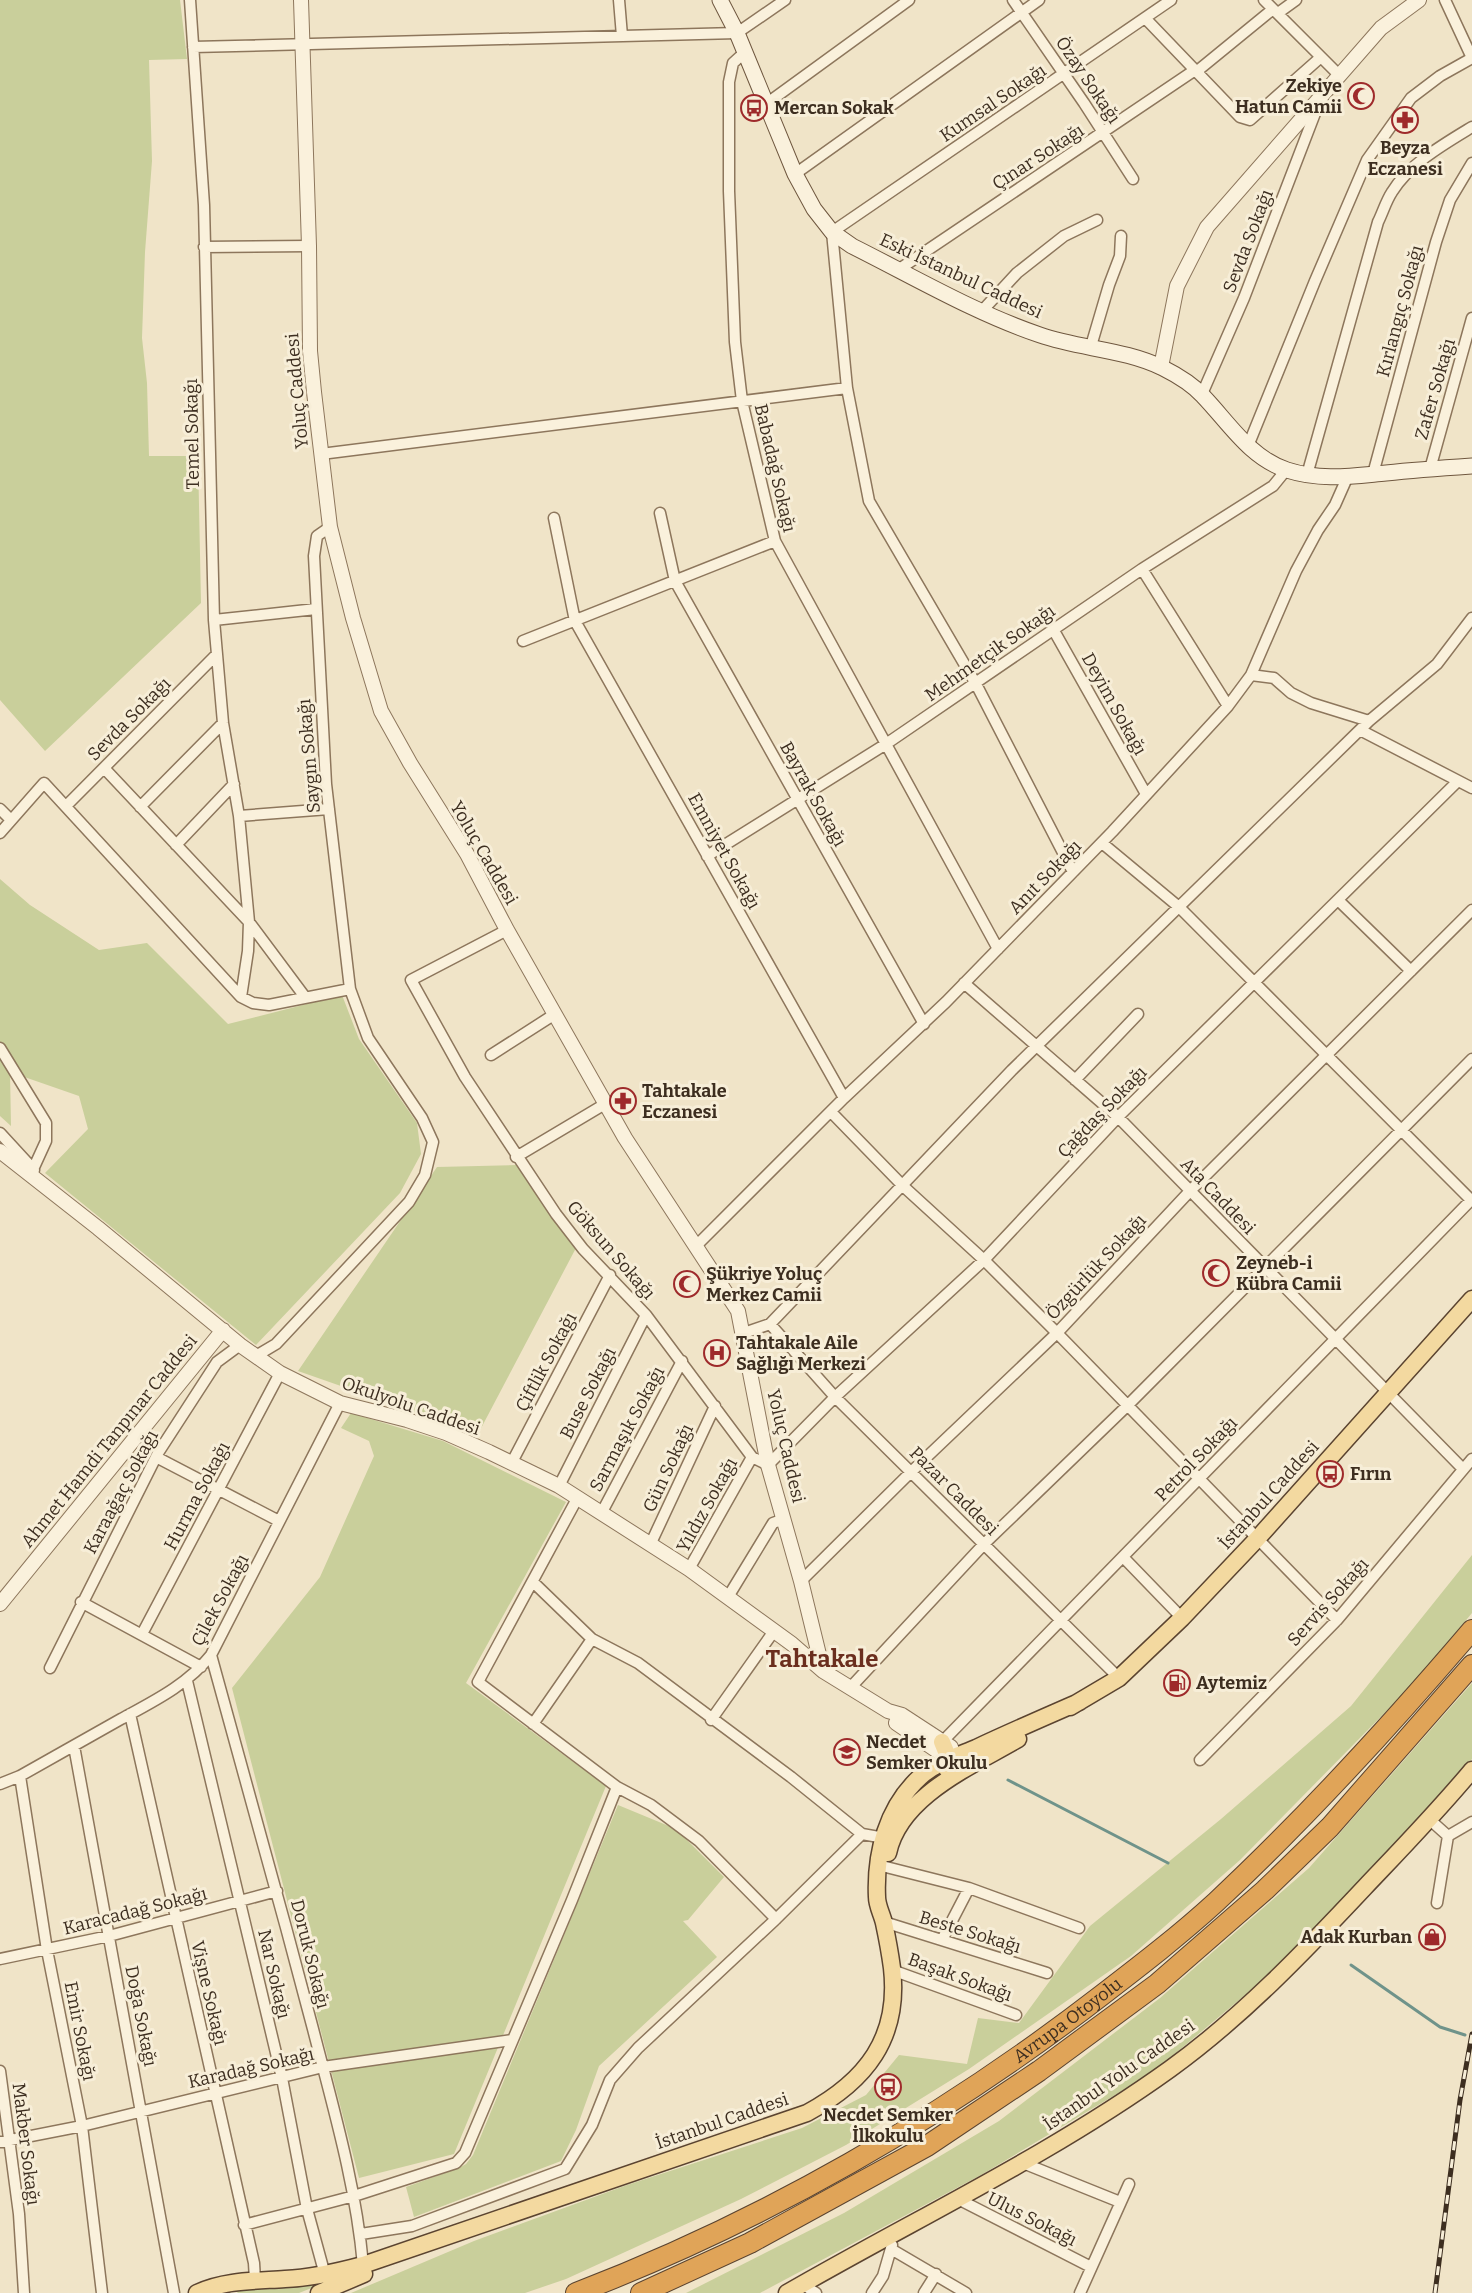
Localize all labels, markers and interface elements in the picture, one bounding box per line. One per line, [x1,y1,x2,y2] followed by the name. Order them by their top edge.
[1051,32,1125,128] street label: Özay Sokağı
[936,59,1050,147] street label: Kumsal Sokağı
[1235,75,1342,118] place label: Zekiye Hatun Camii
[1346,81,1376,111] mosque icon: Zekiye Hatun Camii
[739,93,769,123] bus stop icon: Mercan Sokak
[774,97,894,119] place label: Mercan Sokak
[1390,105,1420,135] pharmacy icon: Beyza Eczanesi
[988,119,1088,195] street label: Çınar Sokağı
[1367,137,1443,180] place label: Beyza Eczanesi
[1218,186,1278,296] street label: Sevda Sokağı
[876,229,1046,323] street label: Eski İstanbul Caddesi
[1372,243,1428,379] street label: Kırlangıç Sokağı
[281,332,313,450] street label: Yoluç Caddesi
[1410,336,1460,442] street label: Zafer Sokağı
[180,378,204,490] street label: Temel Sokağı
[750,402,800,534] street label: Babadağ Sokağı
[921,600,1059,706] street label: Mehmetçik Sokağı
[1077,649,1151,759] street label: Deyim Sokağı
[83,673,175,765] street label: Sevda Sokağı
[293,698,325,814] street label: Saygın Sokağı
[775,738,851,850] street label: Bayrak Sokağı
[683,789,765,913] street label: Emniyet Sokağı
[445,797,523,909] street label: Yoluç Caddesi
[1004,835,1086,919] street label: Anıt Sokağı
[1053,1061,1151,1163] street label: Çağdaş Sokağı
[642,1080,727,1123] place label: Tahtakale Eczanesi
[608,1086,638,1116] pharmacy icon: Tahtakale Eczanesi
[1176,1153,1260,1239] street label: Ata Caddesi
[562,1196,660,1304] street label: Göksun Sokağı
[1041,1210,1151,1324] street label: Özgürlük Sokağı
[1236,1252,1342,1295] place label: Zeyneb-i Kübra Camii
[1201,1258,1231,1288] mosque icon: Zeyneb-i Kübra Camii
[706,1263,822,1306] place label: Şükriye Yoluç Merkez Camii
[672,1269,702,1299] mosque icon: Şükriye Yoluç Merkez Camii
[511,1309,581,1415] street label: Çiftlik Sokağı
[16,1330,202,1552] street label: Ahmet Hamdi Tanpınar Caddesi
[736,1332,866,1375] place label: Tahtakale Aile Sağlığı Merkezi
[702,1338,732,1368] hospital icon: Tahtakale Aile Sağlığı Merkezi
[555,1343,621,1443] street label: Buse Sokağı
[585,1363,669,1495] street label: Sarmaşık Sokağı
[339,1372,483,1440] street label: Okulyolu Caddesi
[762,1387,810,1505] street label: Yoluç Caddesi
[1150,1412,1242,1506] street label: Petrol Sokağı
[638,1420,698,1516] street label: Gün Sokağı
[79,1426,163,1558] street label: Karaağaç Sokağı
[1214,1436,1324,1554] street label: İstanbul Caddesi
[159,1438,235,1554] street label: Hurma Sokağı
[905,1442,1003,1540] street label: Pazar Caddesi
[672,1454,742,1556] street label: Yıldız Sokağı
[1315,1459,1345,1489] bus stop icon: Fırın
[1350,1463,1392,1485] place label: Fırın
[187,1550,253,1650] street label: Çilek Sokağı
[1283,1553,1373,1651] street label: Servis Sokağı
[766,1645,878,1673] district label: Tahtakale
[1162,1668,1192,1698] fuel station icon: Aytemiz
[1196,1672,1267,1694] place label: Aytemiz
[866,1731,988,1774] place label: Necdet Semker Okulu
[832,1737,862,1767] school or university icon: Necdet Semker Okulu
[61,1882,209,1940] street label: Karacadağ Sokağı
[286,1897,334,2011] street label: Doruk Sokağı
[916,1906,1024,1958] street label: Beste Sokağı
[1417,1922,1447,1952] shop icon: Adak Kurban
[1300,1926,1412,1948] place label: Adak Kurban
[253,1927,295,2021] street label: Nar Sokağı
[186,1939,232,2047] street label: Vişne Sokağı
[905,1948,1015,2006] street label: Başak Sokağı
[120,1964,162,2068] street label: Doğa Sokağı
[1009,1973,1126,2068] street label: Avrupa Otoyolu
[60,1979,100,2083] street label: Emir Sokağı
[1039,2015,1199,2135] street label: İstanbul Yolu Caddesi
[186,2043,316,2093] street label: Karadağ Sokağı
[873,2072,903,2102] bus stop icon: Necdet Semker İlkokulu
[8,2082,44,2206] street label: Makber Sokağı
[653,2088,791,2154] street label: İstanbul Caddesi
[823,2104,954,2147] place label: Necdet Semker İlkokulu
[983,2187,1081,2251] street label: Ulus Sokağı

